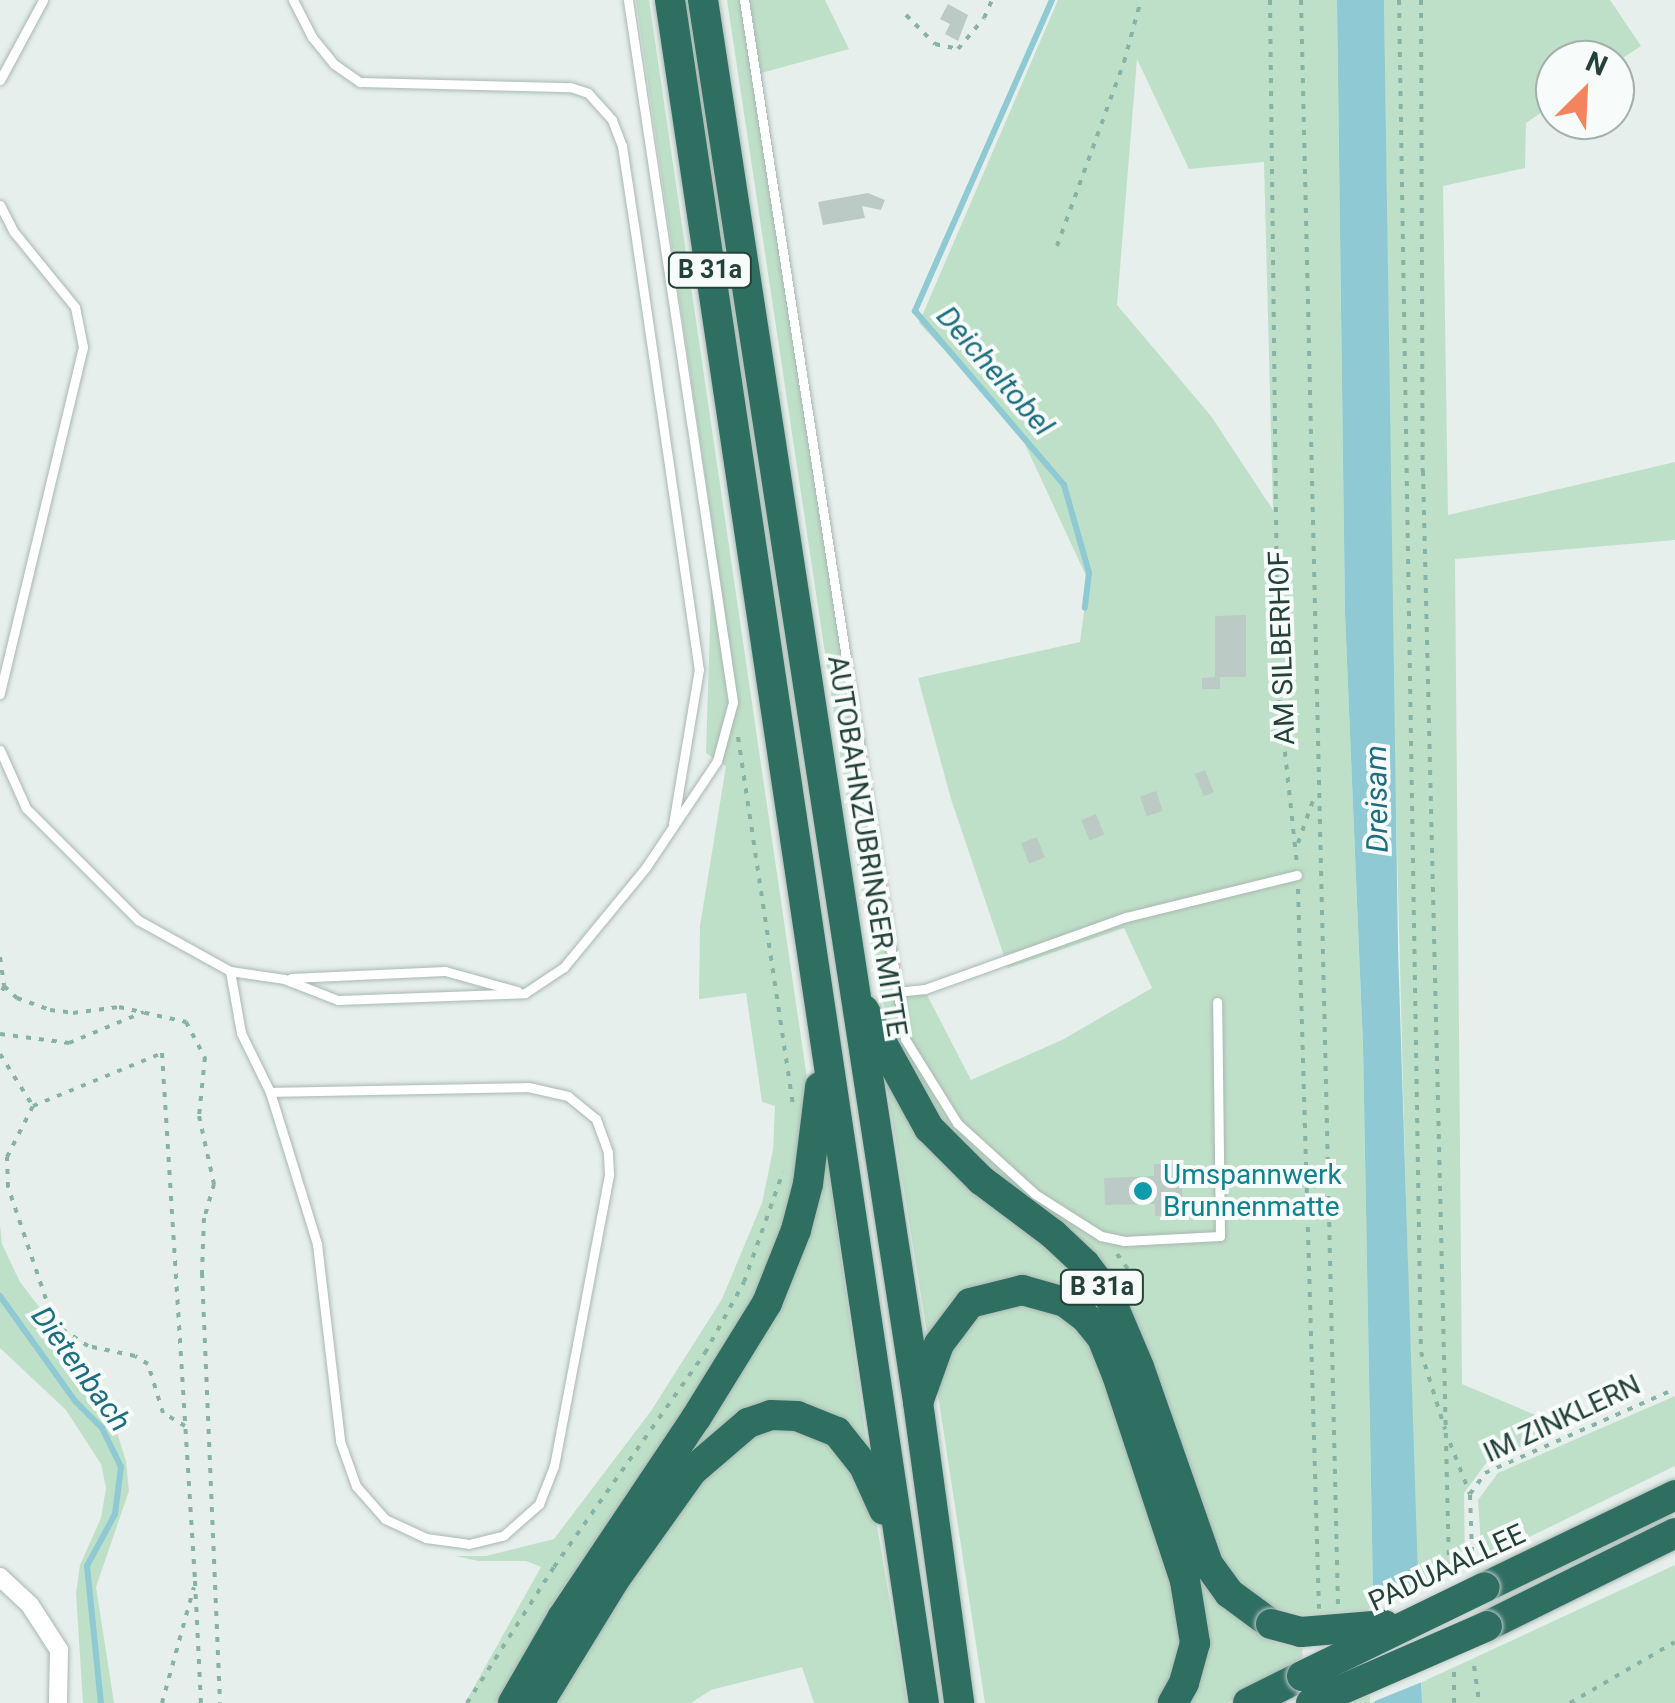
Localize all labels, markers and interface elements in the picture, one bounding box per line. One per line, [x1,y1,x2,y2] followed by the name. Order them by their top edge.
[1535,40,1635,140] north arrow
[1581,45,1612,83] text: N
[668,250,752,290] road number: B 31a
[929,299,1061,443] water label: Deicheltobel
[1262,550,1302,746] street label: AM SILBERHOF
[820,653,914,1039] street label: AUTOBAHNZUBRINGER MITTE
[1358,745,1396,853] water label: Dreisam
[1163,1158,1342,1224] place label: Umspannwerk Brunnenmatte
[1132,1180,1154,1202] marker: Umspannwerk Brunnenmatte
[1060,1267,1144,1307] road number: B 31a
[24,1299,138,1439] water label: Dietenbach
[1478,1368,1646,1470] street label: IM ZINKLERN
[1363,1517,1531,1619] street label: PADUAALLEE

